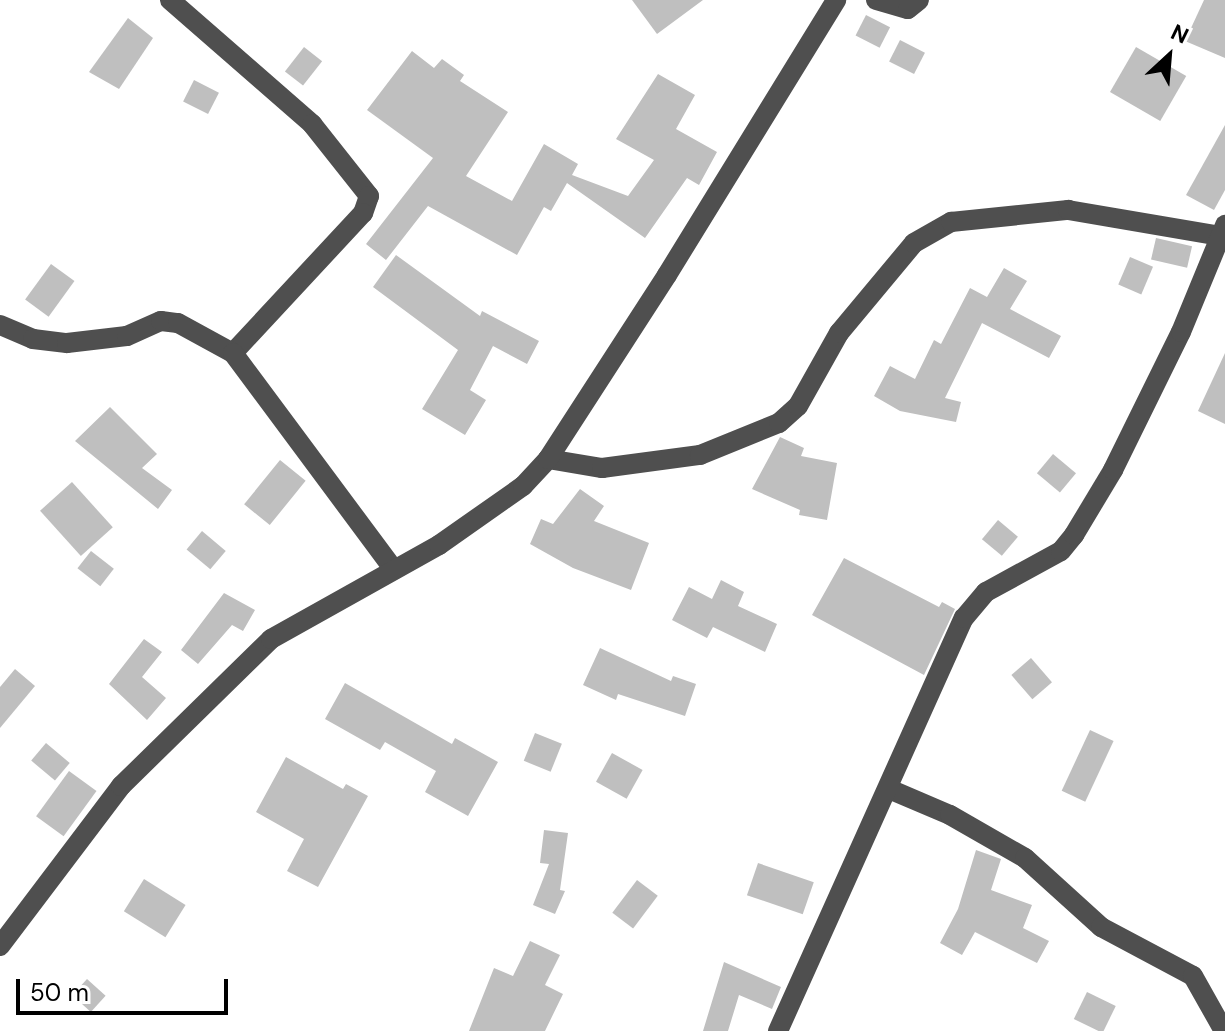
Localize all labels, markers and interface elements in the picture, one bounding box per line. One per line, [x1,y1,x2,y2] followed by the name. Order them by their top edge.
[1129,16,1209,96] north arrow
[1166,17,1193,51] text: N
[20,963,232,1013] scale bar
[30,977,89,1008] text: 50 m

